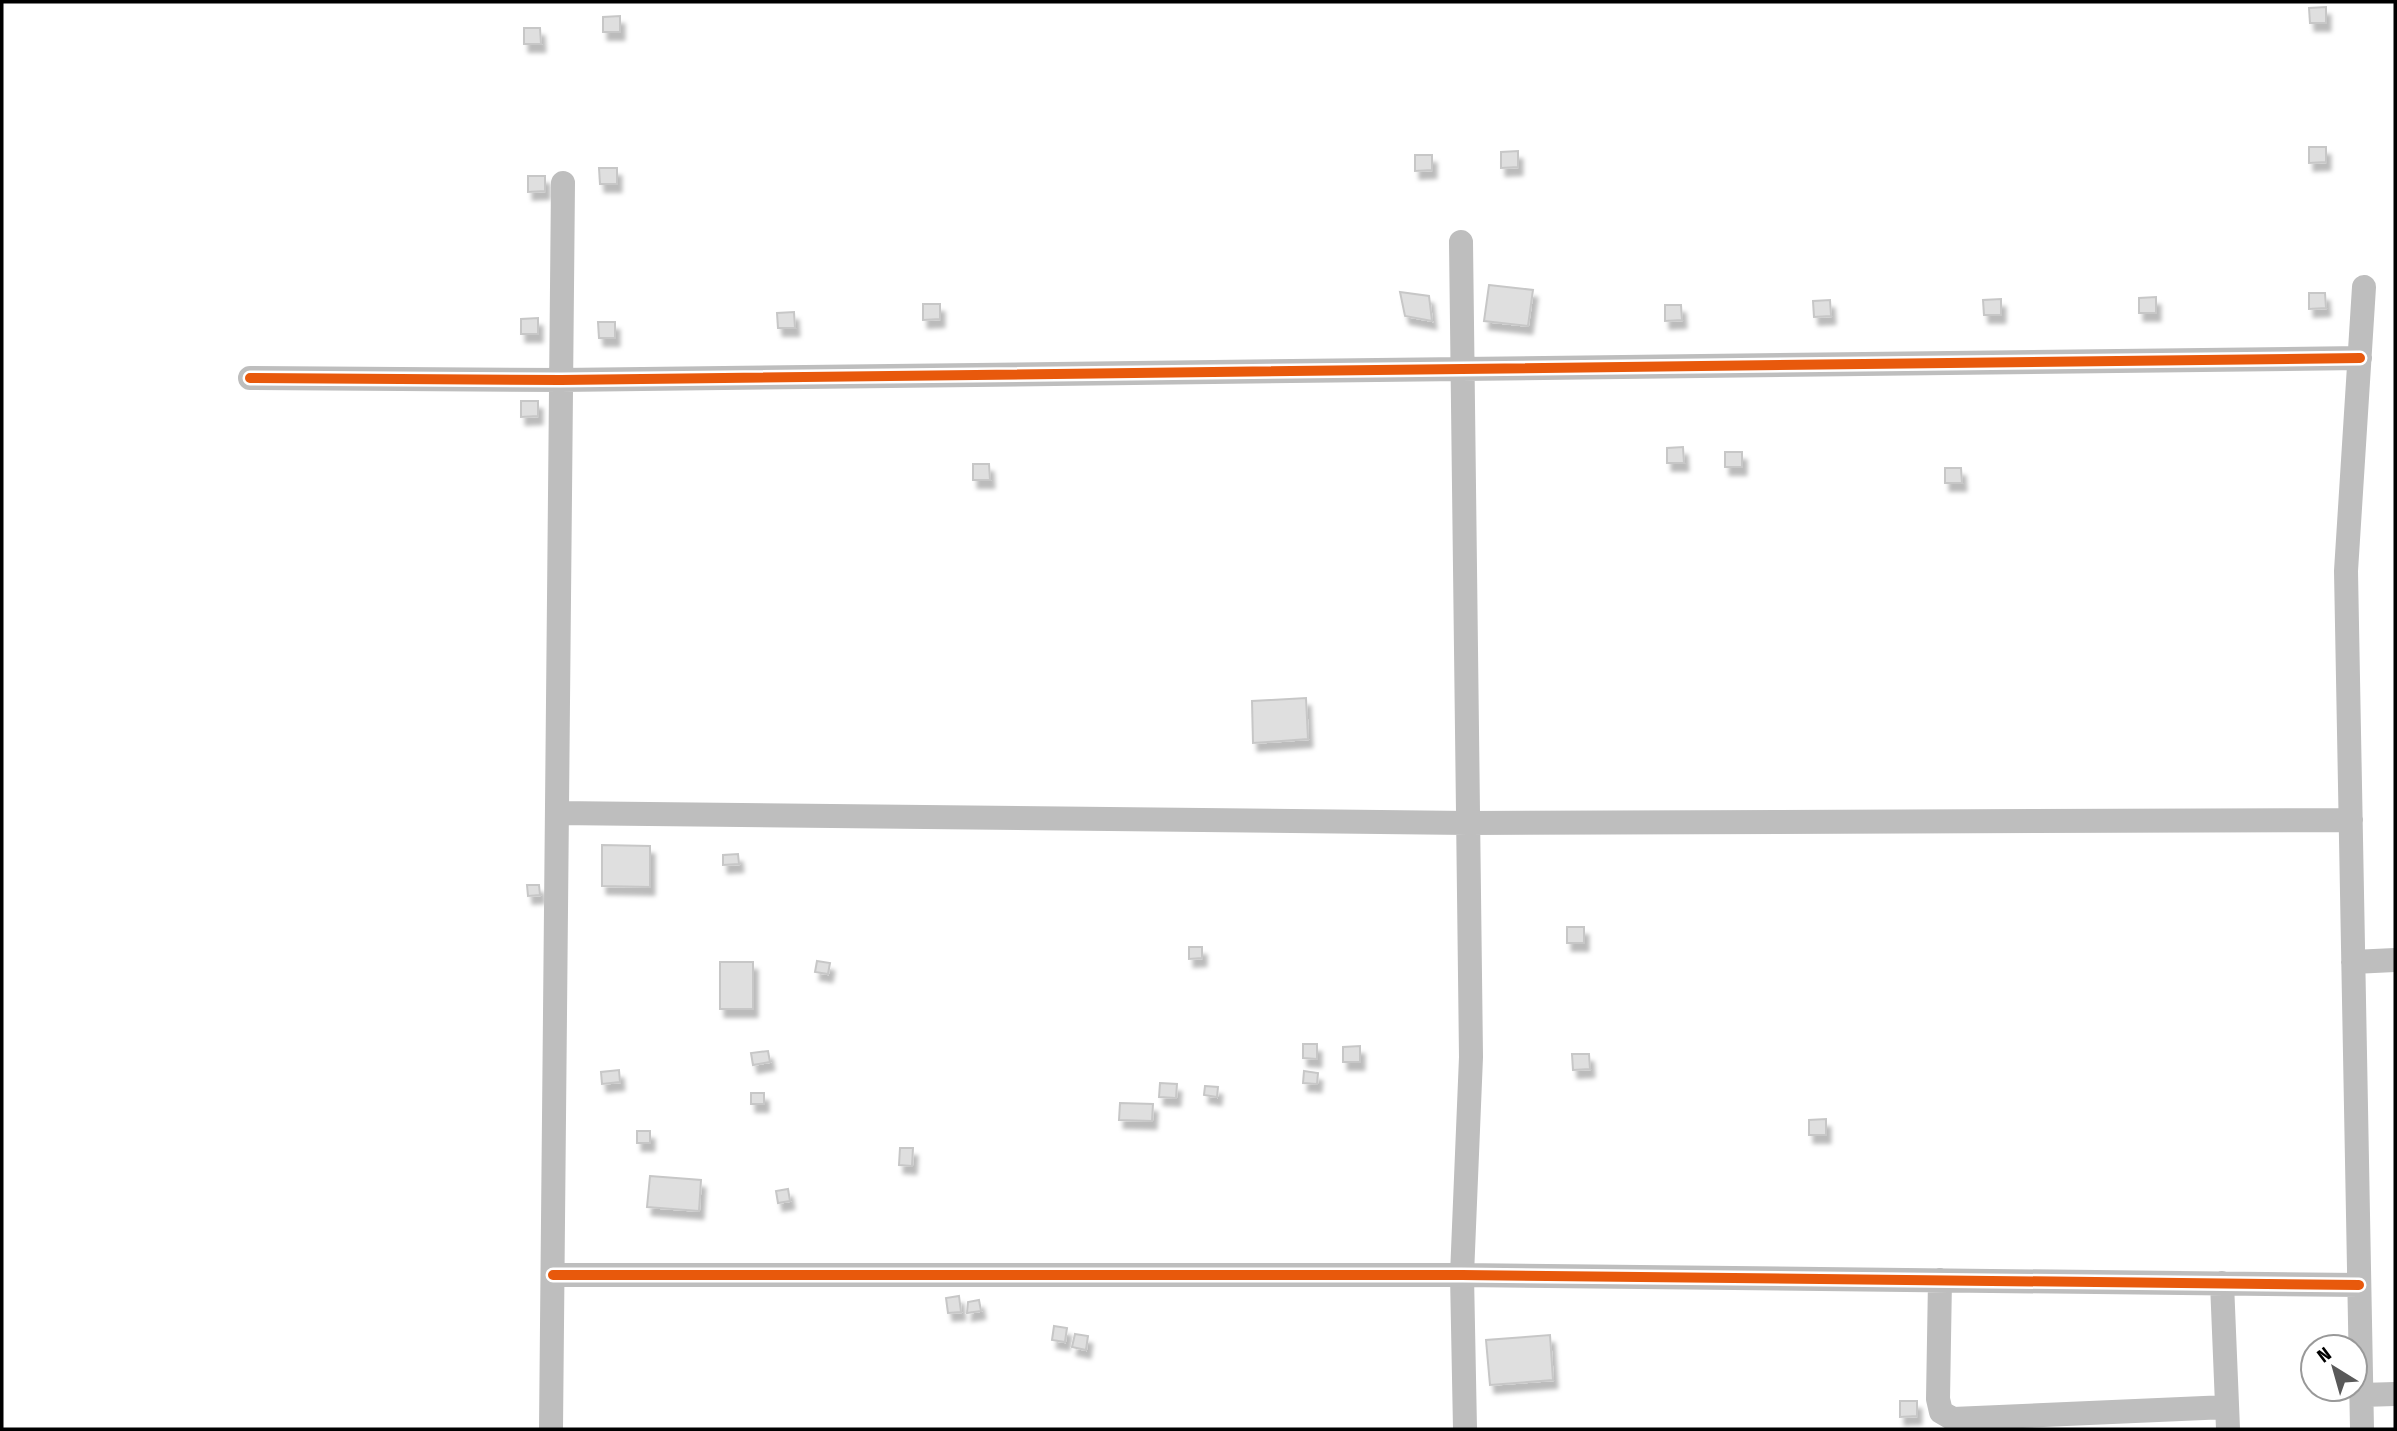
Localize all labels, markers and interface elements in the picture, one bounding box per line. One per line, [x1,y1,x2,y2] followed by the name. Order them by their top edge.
[2299,1333,2369,1403] north arrow
[2313,1342,2336,1367] text: N

